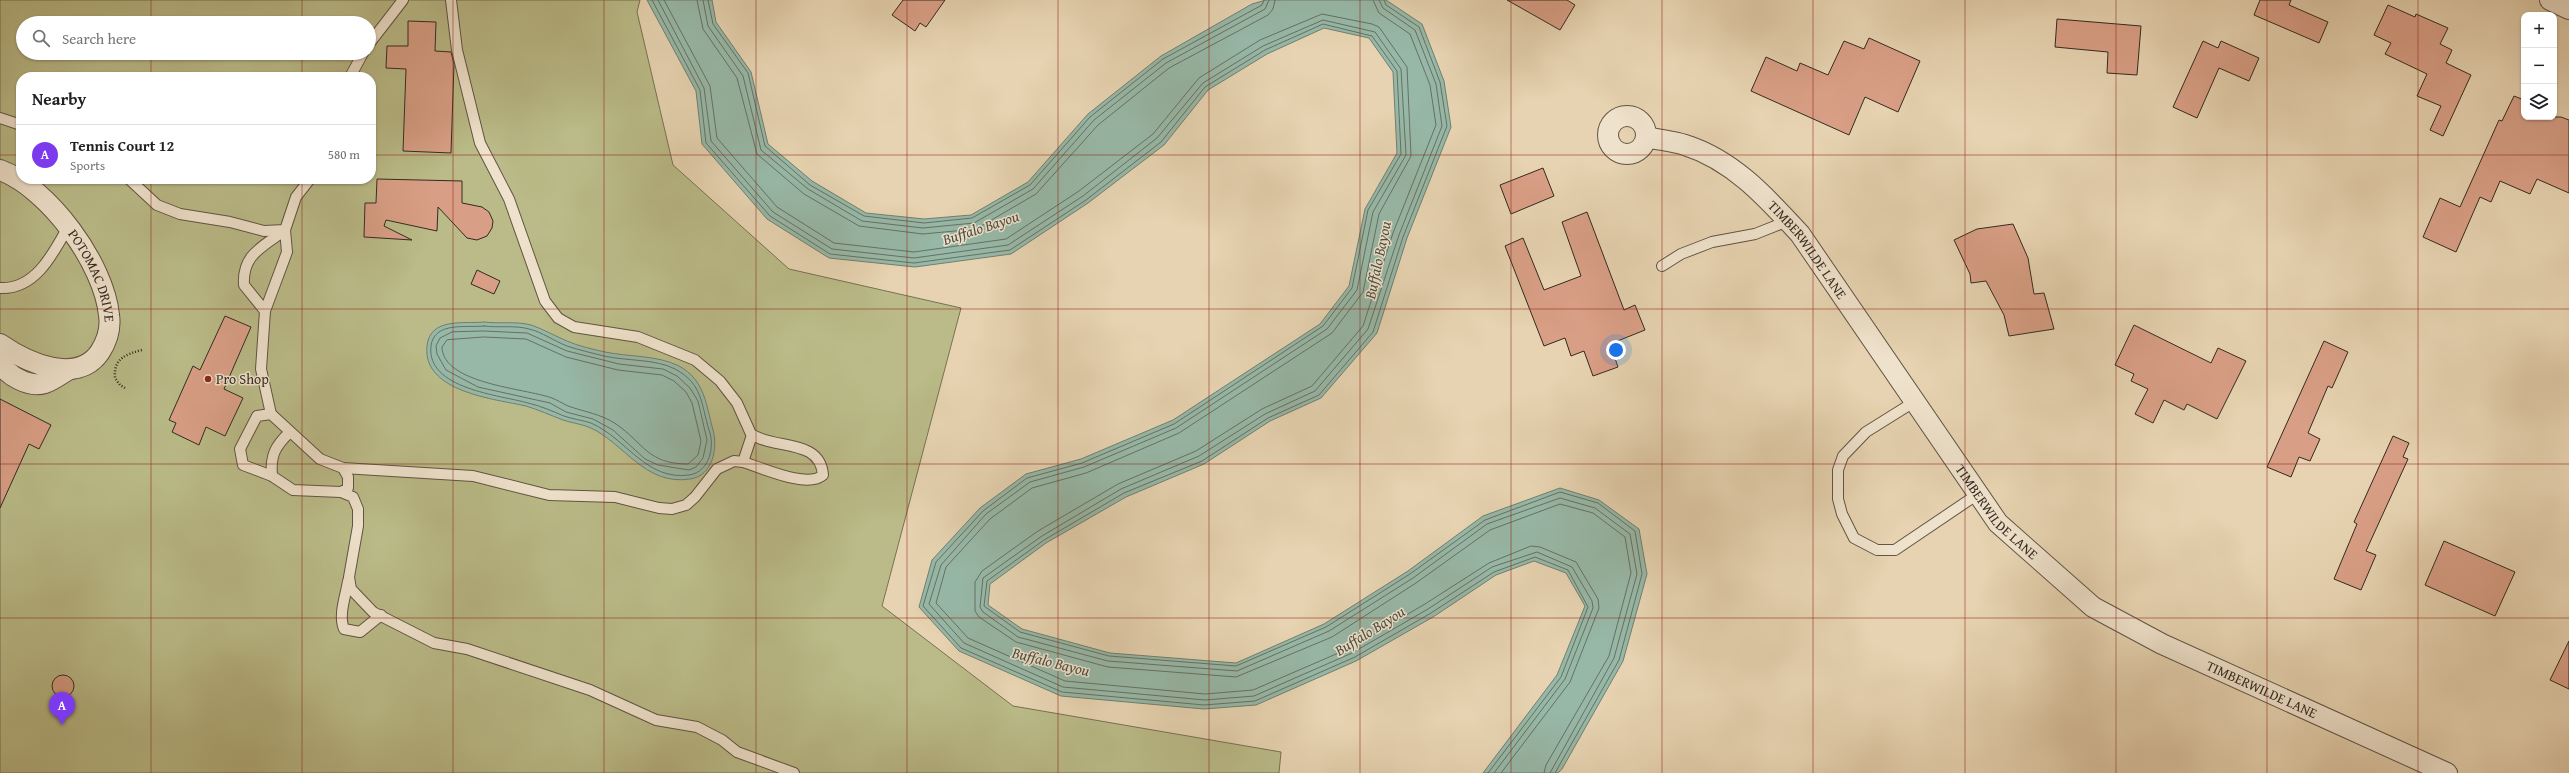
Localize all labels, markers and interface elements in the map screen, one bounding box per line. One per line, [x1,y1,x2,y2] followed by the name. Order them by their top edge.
[2521,12,2557,120] map controls
[2521,12,2557,48] button: +
[16,16,376,60] search box
[30,27,52,49] icon: search
[62,28,136,49] text: Search here
[2521,48,2557,84] button: −
[2521,84,2557,120] button: layers
[32,86,86,111] text: Nearby
[70,135,174,156] text: Tennis Court 12
[41,145,49,164] text: A
[328,145,360,164] text: 580 m
[70,156,105,175] text: Sports
[1764,196,1852,303] street label: TIMBERWILDE LANE
[939,205,1022,250] water label: Buffalo Bayou
[1359,219,1396,302] water label: Buffalo Bayou
[63,225,120,323] street label: POTOMAC DRIVE
[1606,340,1626,360] your location
[216,369,269,389] place label: Pro Shop
[203,374,213,384] marker: Pro Shop
[1951,460,2042,564] street label: TIMBERWILDE LANE
[1330,600,1409,661] water label: Buffalo Bayou
[1009,641,1092,681] water label: Buffalo Bayou
[2203,655,2320,723] street label: TIMBERWILDE LANE
[49,692,75,725] pin: A

